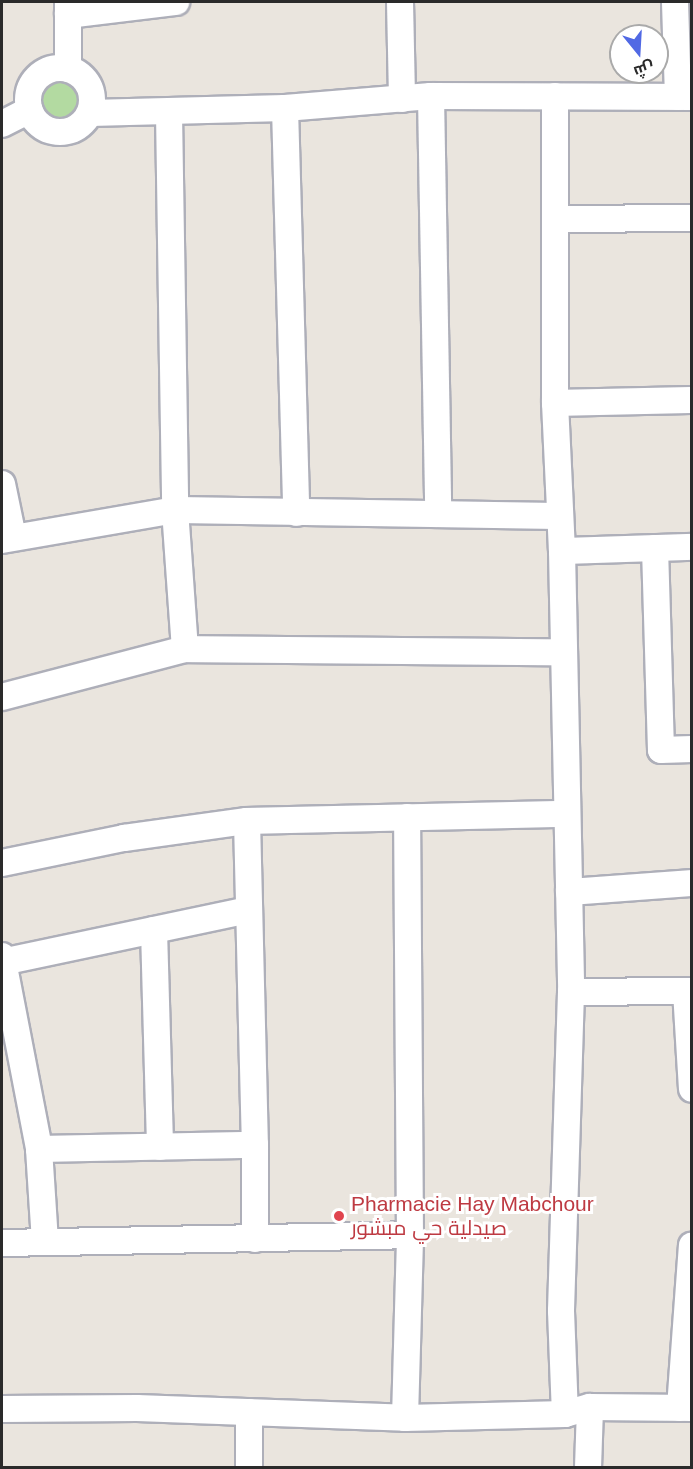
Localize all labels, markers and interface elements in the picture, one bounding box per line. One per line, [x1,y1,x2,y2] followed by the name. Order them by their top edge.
[609,24,669,84] north arrow
[632,58,656,81] text: ش
[351,1191,594,1241] place label: Pharmacie Hay Mabchour صيدلية حي مبشور
[332,1209,346,1223] marker: Pharmacie Hay Mabchour صيدلية حي مبشور

